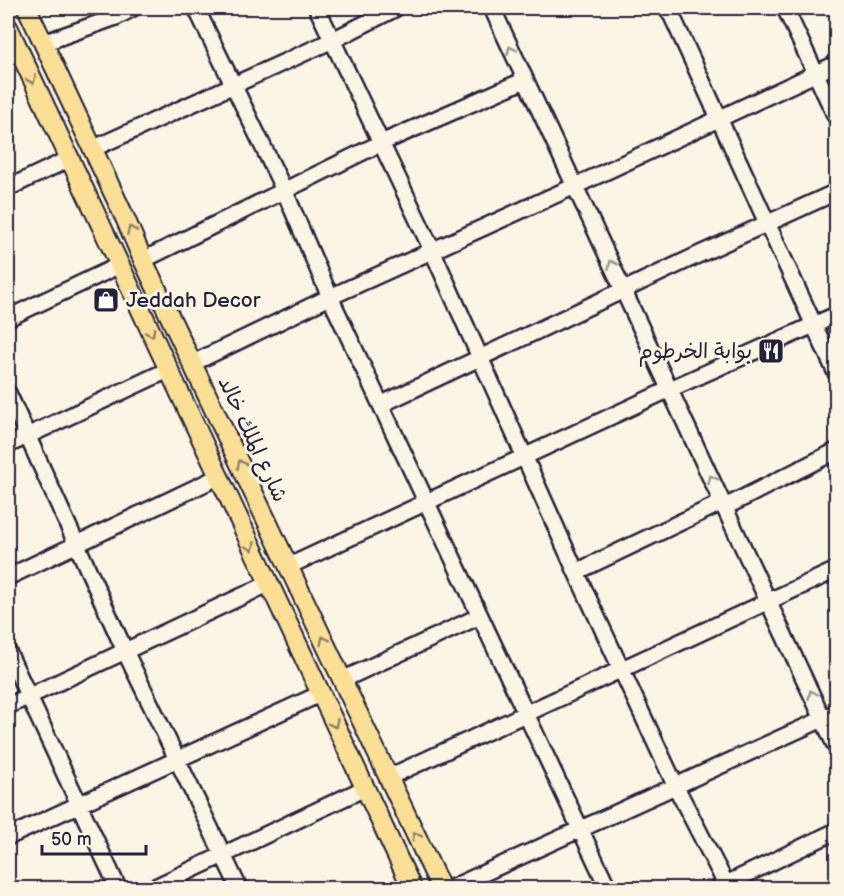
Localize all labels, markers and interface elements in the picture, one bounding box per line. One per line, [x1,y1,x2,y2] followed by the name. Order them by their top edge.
[507,45,519,56] one-way arrow
[25,74,37,85] one-way arrow
[126,226,138,237] one-way arrow
[608,260,619,271] one-way arrow
[91,285,121,315] shop icon: Jeddah Decor
[126,288,261,313] place label: Jeddah Decor
[143,326,155,337] one-way arrow
[756,336,786,366] restaurant icon: بوابة الخرطوم
[639,339,752,367] place label: بوابة الخرطوم
[211,373,293,507] street label: شارع الملك خالد
[236,459,248,470] one-way arrow
[707,475,719,486] one-way arrow
[244,541,256,552] one-way arrow
[319,636,331,647] one-way arrow
[807,690,819,701] one-way arrow
[327,717,339,728] one-way arrow
[42,818,146,856] scale bar
[51,829,92,850] text: 50 m
[411,831,423,842] one-way arrow

